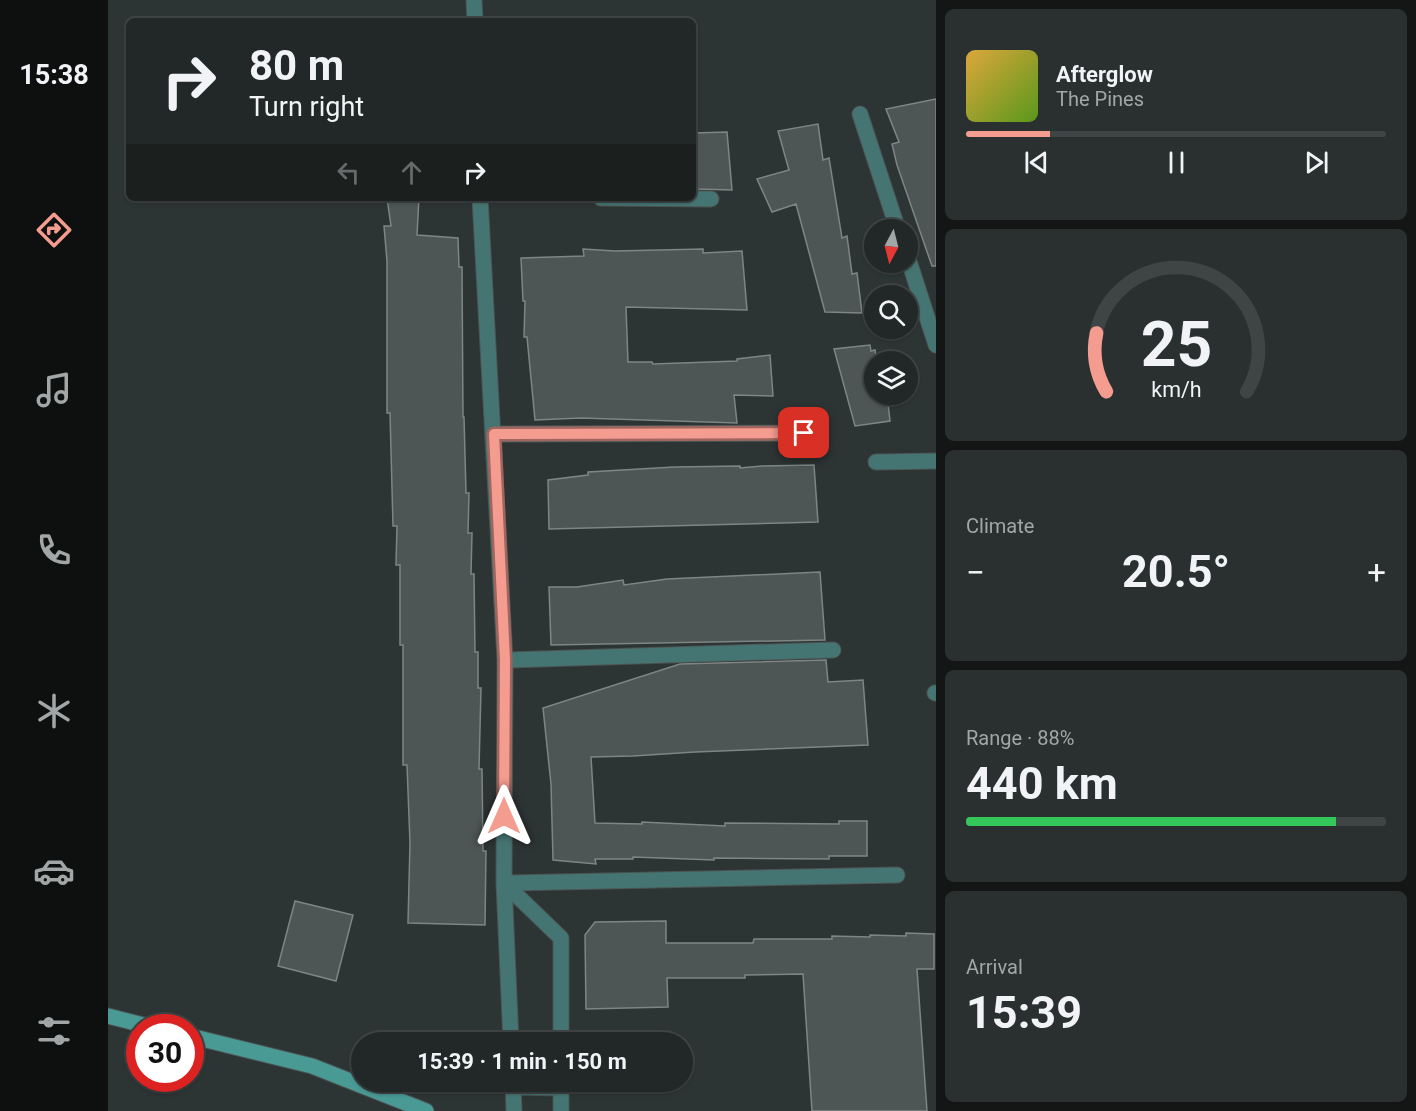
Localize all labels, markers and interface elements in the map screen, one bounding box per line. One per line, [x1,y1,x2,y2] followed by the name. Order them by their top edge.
[249,41,344,90] text: 80 m
[150,42,228,120] icon: right
[19,59,89,91] text: 15:38
[1056,62,1153,87] text: Afterglow
[1056,87,1144,111] text: The Pines
[249,91,364,123] text: Turn right
[1020,146,1053,179] icon: previous
[1160,146,1193,179] icon: pause
[1300,146,1333,179] icon: next
[332,156,365,189] icon: left
[395,156,428,189] icon: ahead
[458,156,491,189] icon: right
[33,209,75,251] icon: directions
[864,219,918,273] north arrow
[864,219,918,405] map controls
[864,285,918,339] button: search
[1140,308,1212,381] text: 25
[864,351,918,405] button: layers
[33,369,75,411] icon: music
[1151,378,1201,403] text: km/h
[778,407,829,458] pin
[787,416,820,449] icon: arrive
[966,514,1034,538] text: Climate
[33,529,75,571] icon: phone
[1122,545,1230,598] text: 20.5°
[966,553,985,592] text: −
[1367,553,1386,592] text: +
[33,690,75,732] icon: climate
[966,726,1074,750] text: Range · 88%
[966,757,1118,810] text: 440 km
[472,784,536,848] position arrow
[33,850,75,892] icon: car
[966,955,1023,979] text: Arrival
[966,986,1082,1039] text: 15:39
[33,1010,75,1052] icon: filters
[126,1014,204,1092] speed limit sign: 30
[417,1049,627,1074] text: 15:39 · 1 min · 150 m

